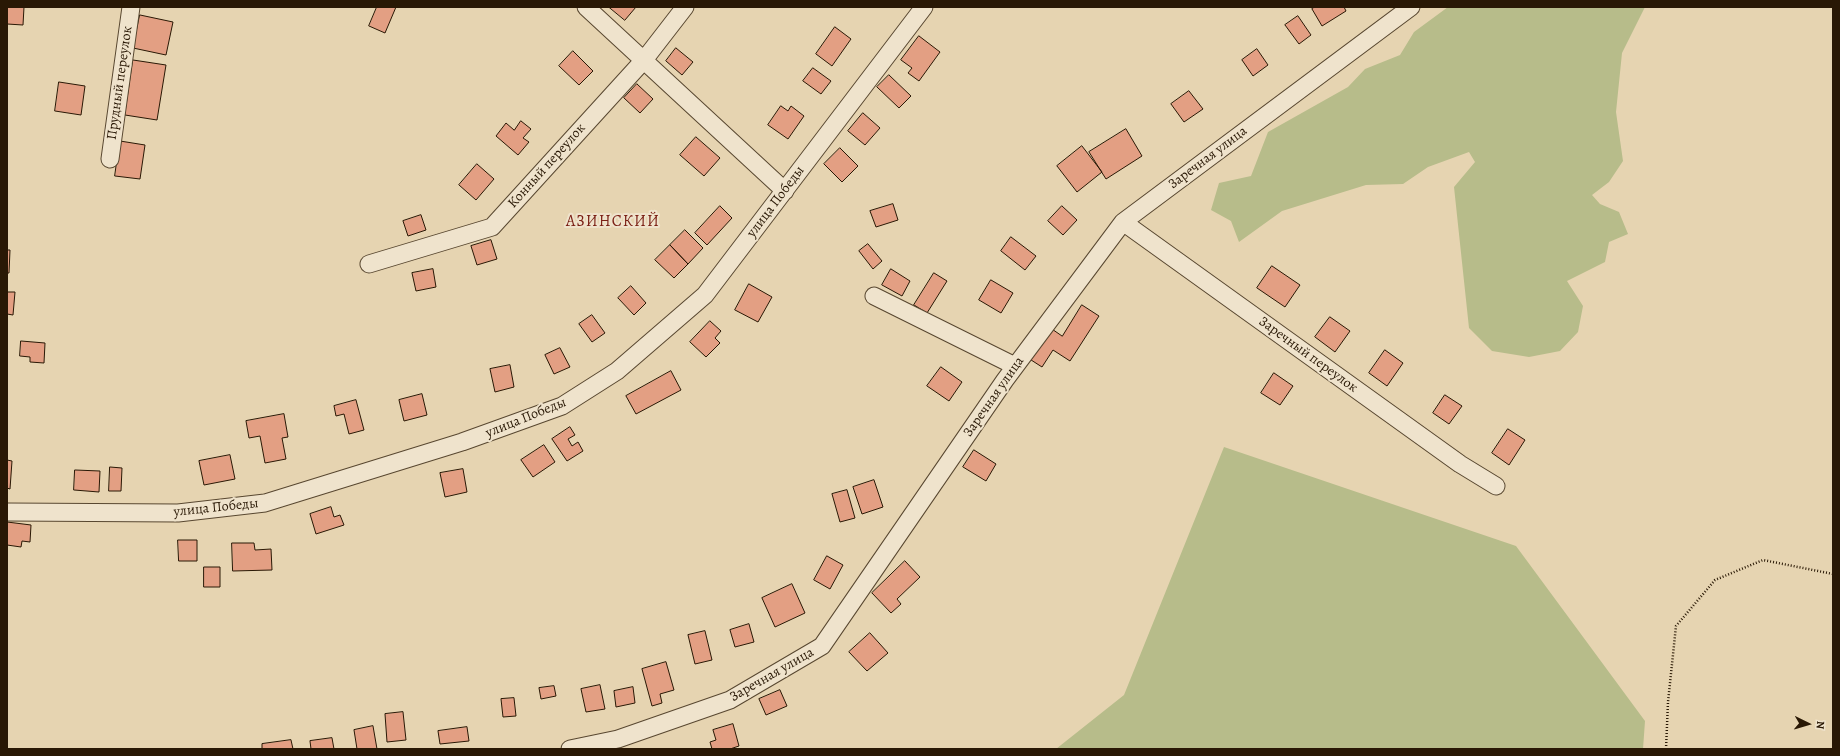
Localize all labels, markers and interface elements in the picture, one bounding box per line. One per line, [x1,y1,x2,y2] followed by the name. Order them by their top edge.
[104,25,136,141] street label: Прудный переулок
[505,120,589,212] street label: Конный переулок
[1165,123,1251,193] street label: Заречная улица
[744,163,808,241] street label: улица Победы
[566,212,660,232] district label: АЗИНСКИЙ
[1255,313,1361,397] street label: Заречный переулок
[960,354,1028,440] street label: Заречная улица
[483,394,569,442] street label: улица Победы
[173,495,259,521] street label: улица Победы
[727,644,817,706] street label: Заречная улица
[1788,704,1828,744] north arrow
[1813,720,1828,730] text: N

